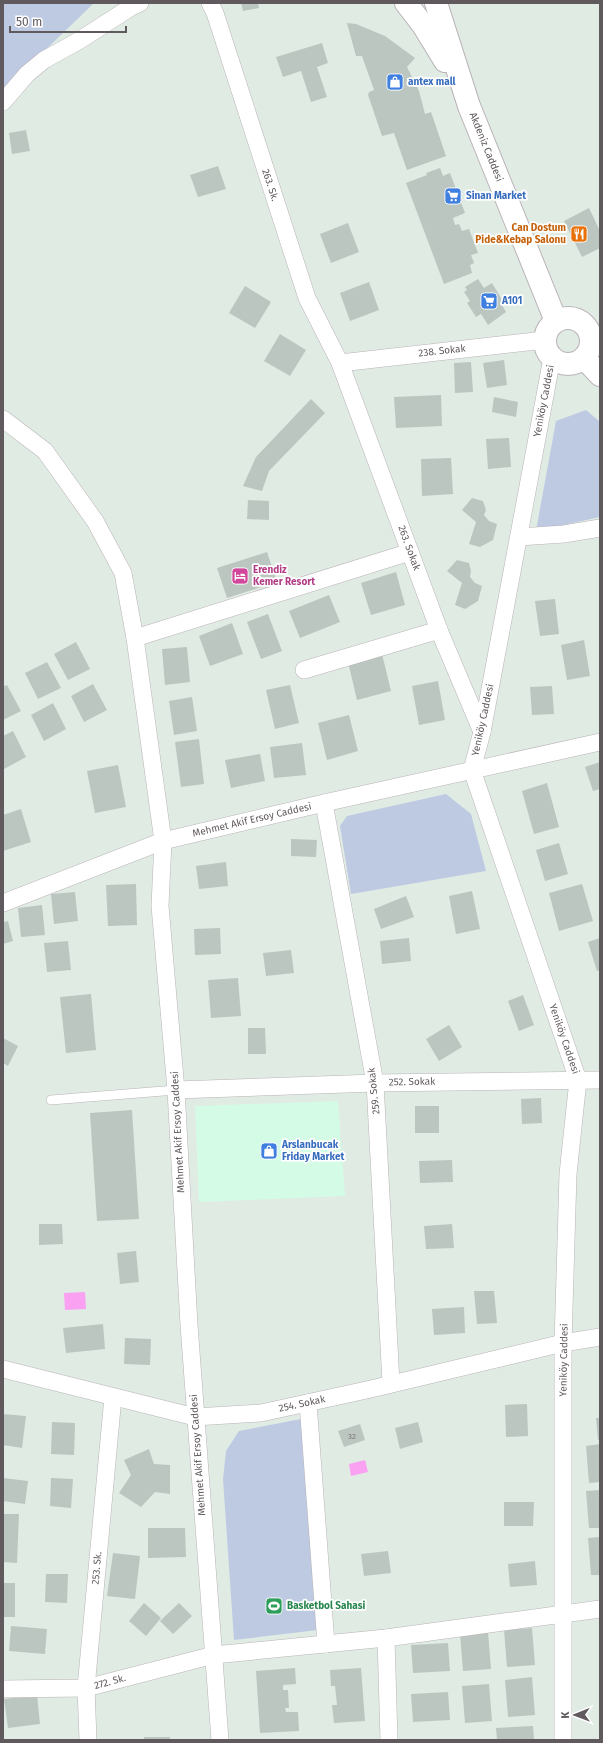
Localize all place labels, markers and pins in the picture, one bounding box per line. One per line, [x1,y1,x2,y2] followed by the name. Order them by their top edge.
[385,72,405,92] shop icon: antex mall
[408,76,456,88] place label: antex mall
[443,186,463,206] supermarket icon: Sinan Market
[466,190,526,202] place label: Sinan Market
[475,222,566,246] place label: Can Dostum Pide&Kebap Salonu
[569,224,589,244] restaurant icon: Can Dostum Pide&Kebap Salonu
[479,291,499,311] supermarket icon: A101
[501,295,522,307] place label: A101
[253,564,315,588] place label: Erendiz Kemer Resort
[230,566,250,586] hotel icon: Erendiz Kemer Resort
[281,1139,344,1163] place label: Arslanbucak Friday Market
[259,1141,279,1161] shop icon: Arslanbucak Friday Market
[264,1596,284,1616] sports icon: Basketbol Sahasi
[287,1600,365,1612] place label: Basketbol Sahasi

